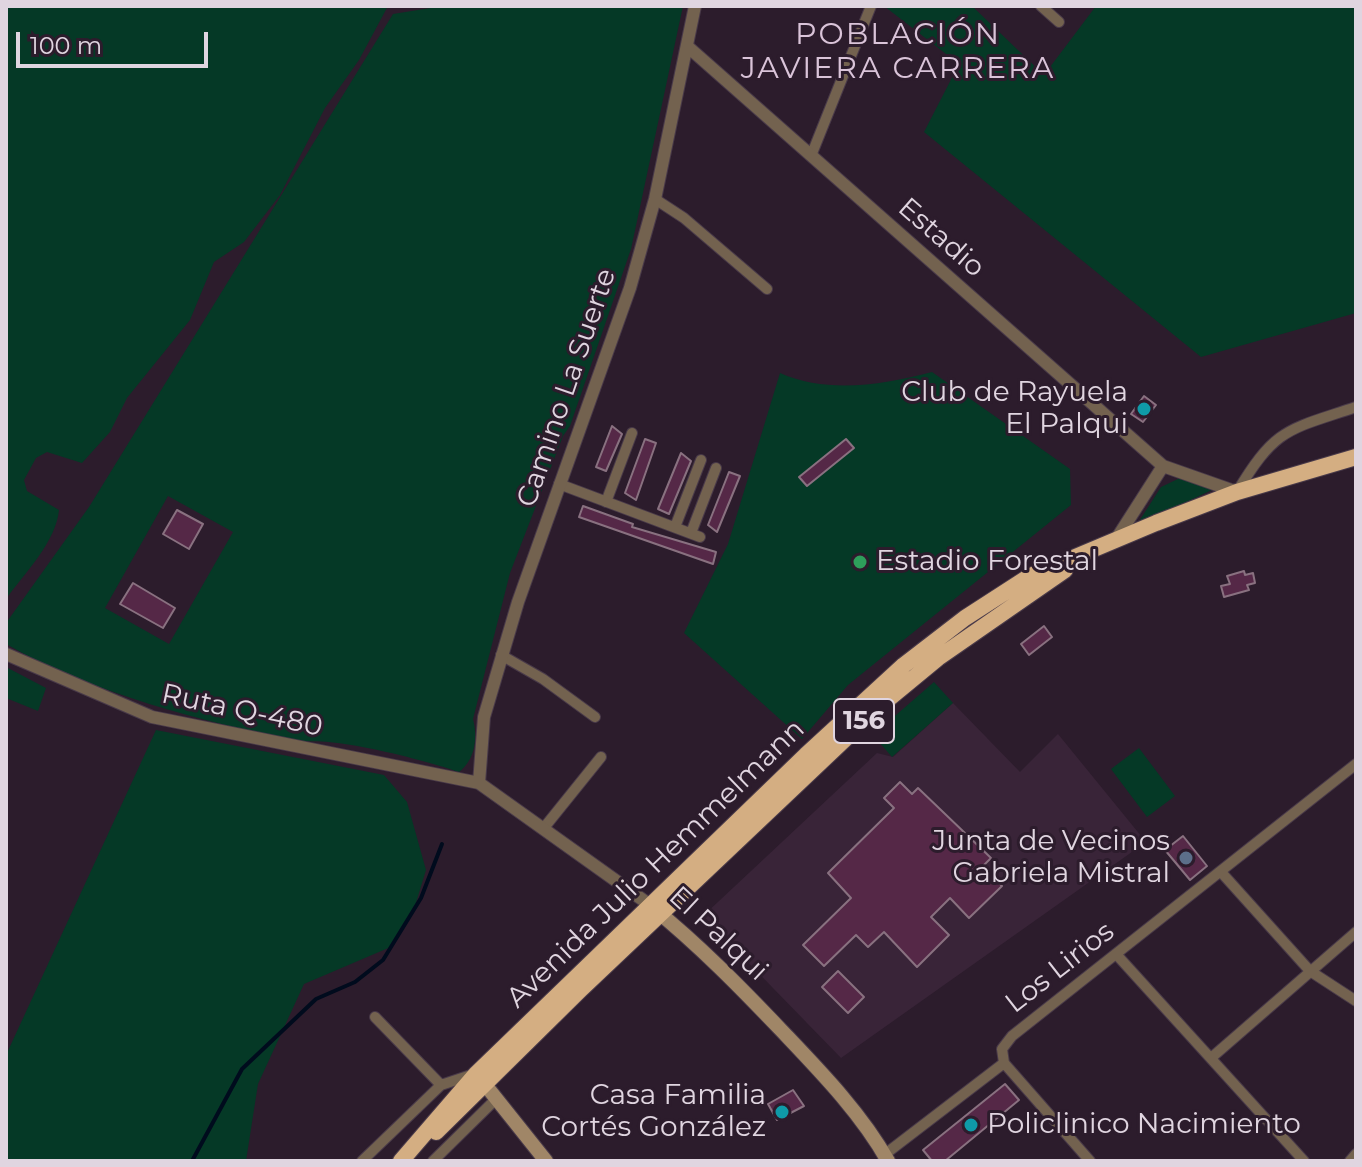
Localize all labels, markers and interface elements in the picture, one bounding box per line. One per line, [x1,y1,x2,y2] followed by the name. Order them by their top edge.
[20,16,212,66] scale bar
[741,17,1055,88] district label: POBLACIÓN JAVIERA CARRERA
[30,31,102,60] text: 100 m
[891,191,991,285] street label: Estadio
[510,264,624,512] street label: Camino La Suerte
[901,376,1128,442] place label: Club de Rayuela El Palqui
[1135,400,1153,418] marker: Club de Rayuela El Palqui
[876,545,1098,579] place label: Estadio Forestal
[851,553,869,571] marker: Estadio Forestal
[159,678,325,744] street label: Ruta Q-480
[834,699,894,743] road number: 156
[500,713,812,1015] street label: Avenida Julio Hemmelmann
[932,825,1170,891] place label: Junta de Vecinos Gabriela Mistral
[1177,849,1195,867] marker: Junta de Vecinos Gabriela Mistral
[662,880,774,988] street label: El Palqui
[999,915,1121,1021] street label: Los Lirios
[541,1079,766,1145] place label: Casa Familia Cortés González
[773,1103,791,1121] marker: Casa Familia Cortés González
[987,1108,1301,1142] place label: Policlinico Nacimiento
[962,1116,980,1134] marker: Policlinico Nacimiento

